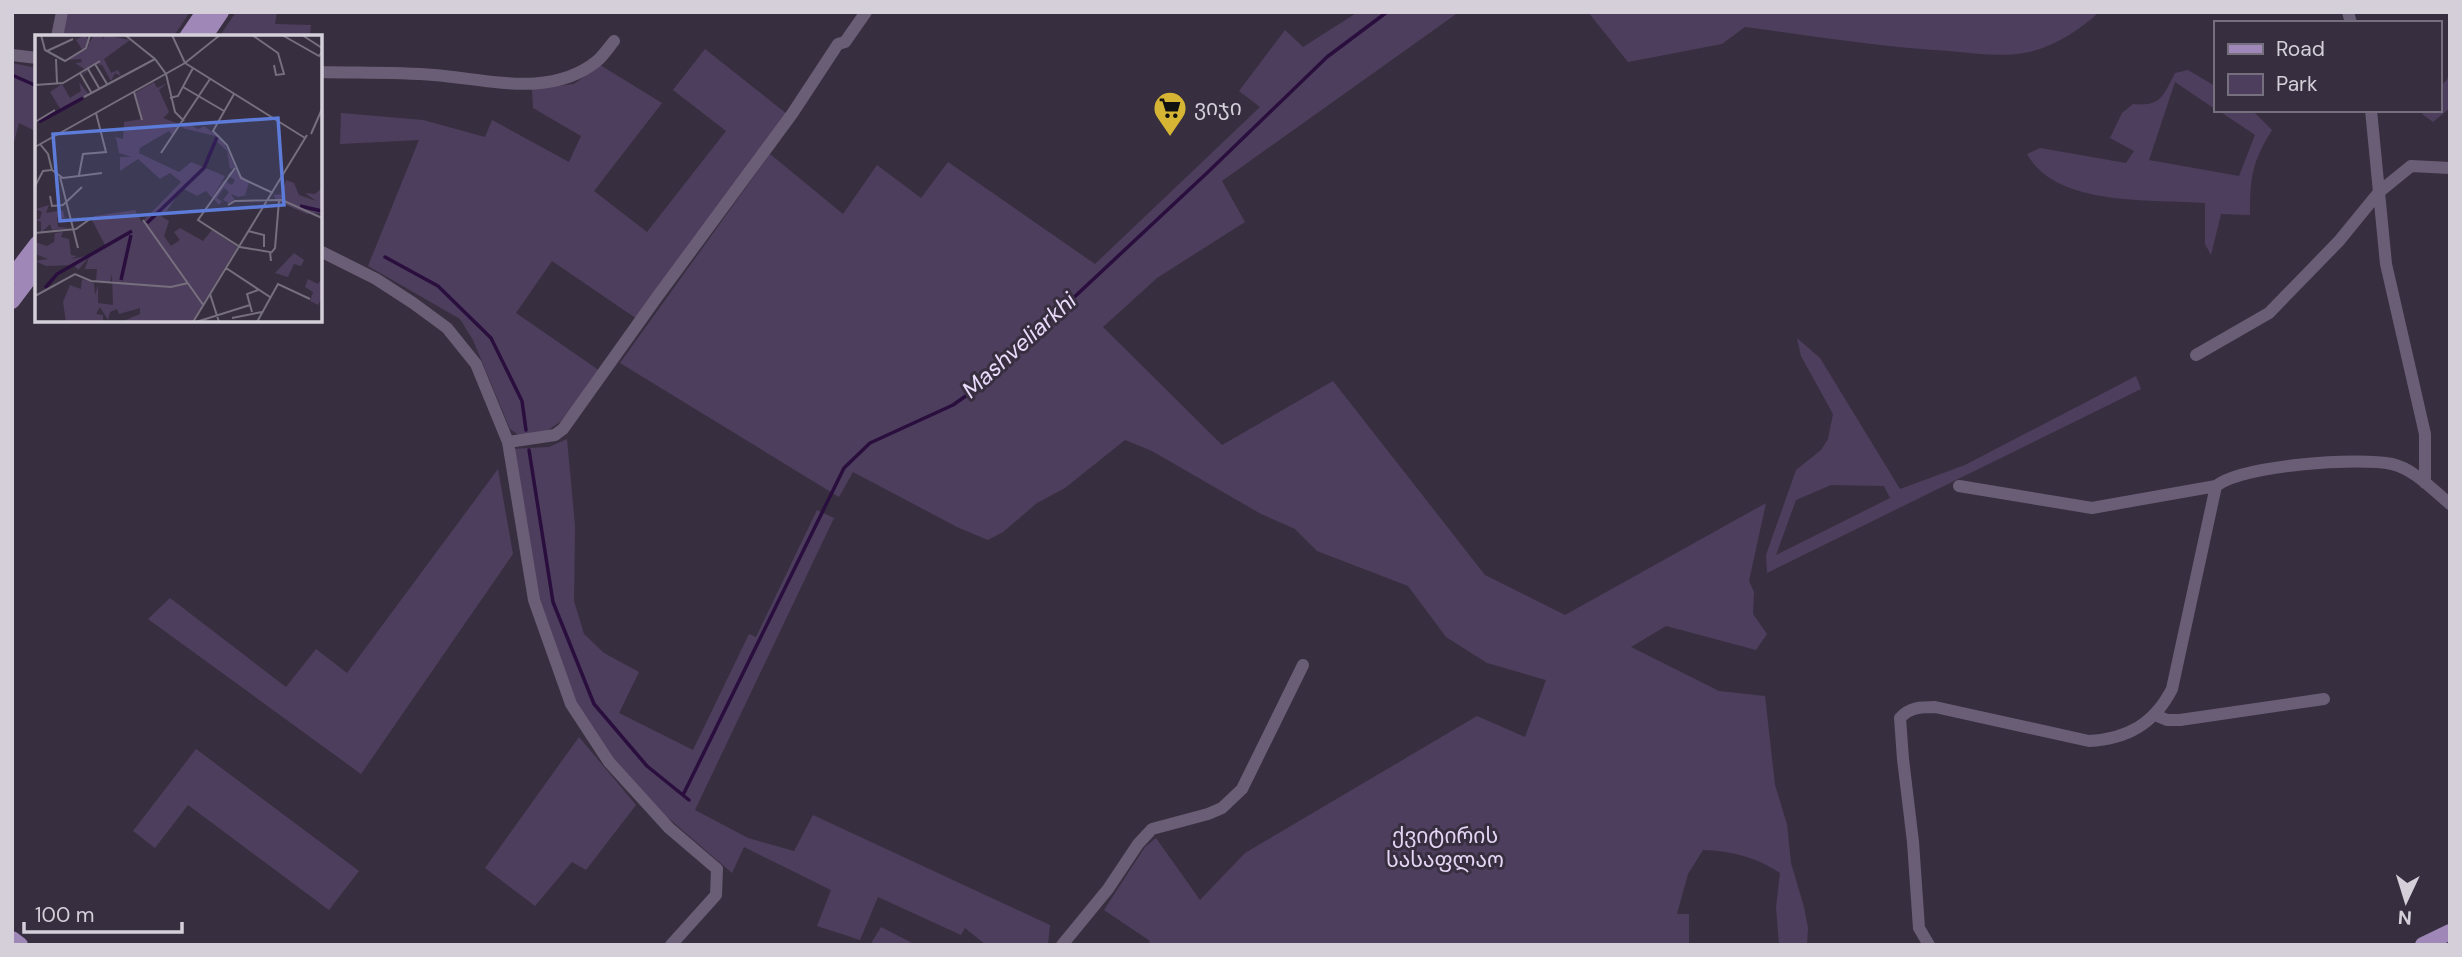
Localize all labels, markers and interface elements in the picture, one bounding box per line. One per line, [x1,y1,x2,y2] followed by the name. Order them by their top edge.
[2214,21,2441,112] legend
[35,35,322,322] inset map
[2276,35,2325,63] text: Road
[2276,70,2318,98] text: Park
[1151,89,1189,138] supermarket icon: ვიჯი
[1194,94,1242,122] place label: ვიჯი
[955,285,1083,404] water label: Mashveliarkhi
[1386,822,1504,874] park label: ქვიტირის სასაფლაო
[2371,866,2441,936] north arrow
[24,890,182,934] scale bar
[35,901,95,929] text: 100 m
[2397,905,2413,930] text: N

